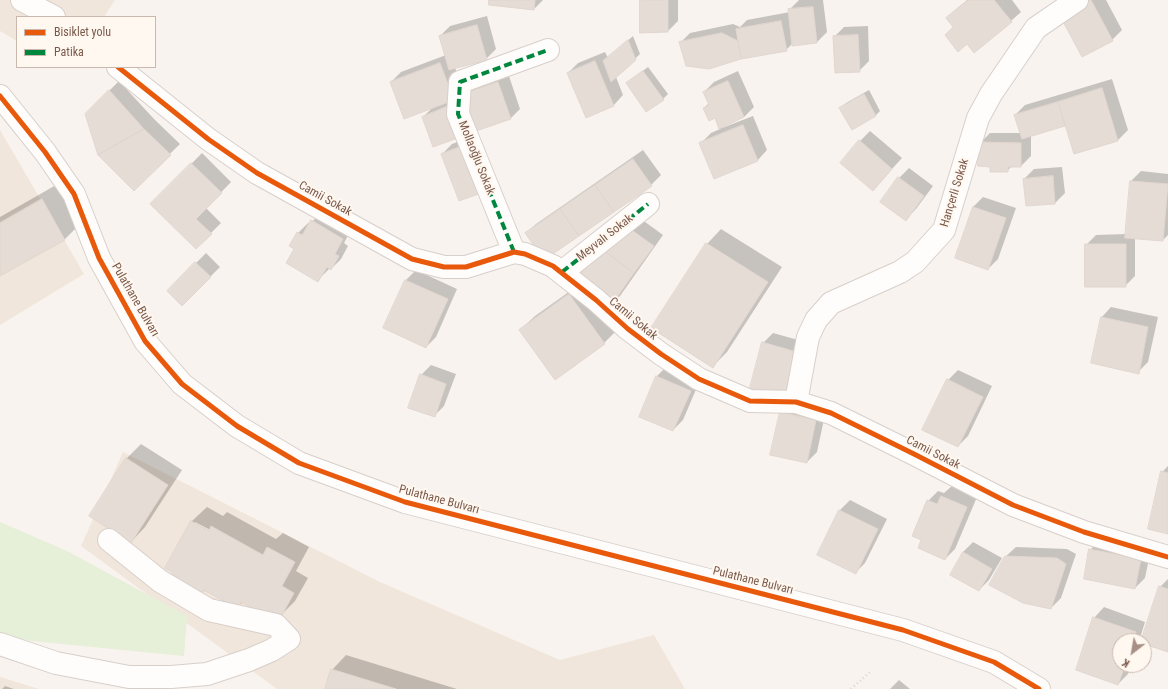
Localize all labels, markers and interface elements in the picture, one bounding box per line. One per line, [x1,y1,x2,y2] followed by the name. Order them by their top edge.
[16,16,156,68] legend
[54,25,111,39] text: Bisiklet yolu
[54,45,84,59] text: Patika
[455,119,497,197] street label: Mollaoğlu Sokak
[938,157,972,229] street label: Hançerli Sokak
[296,178,354,220] street label: Camii Sokak
[574,212,636,264] street label: Meyvalı Sokak
[108,261,162,339] street label: Pulathane Bulvarı
[606,295,660,343] street label: Camii Sokak
[904,433,962,473] street label: Camii Sokak
[397,482,481,518] street label: Pulathane Bulvarı
[711,564,795,598] street label: Pulathane Bulvarı
[1112,633,1152,673] north arrow
[1120,656,1132,670] text: K

